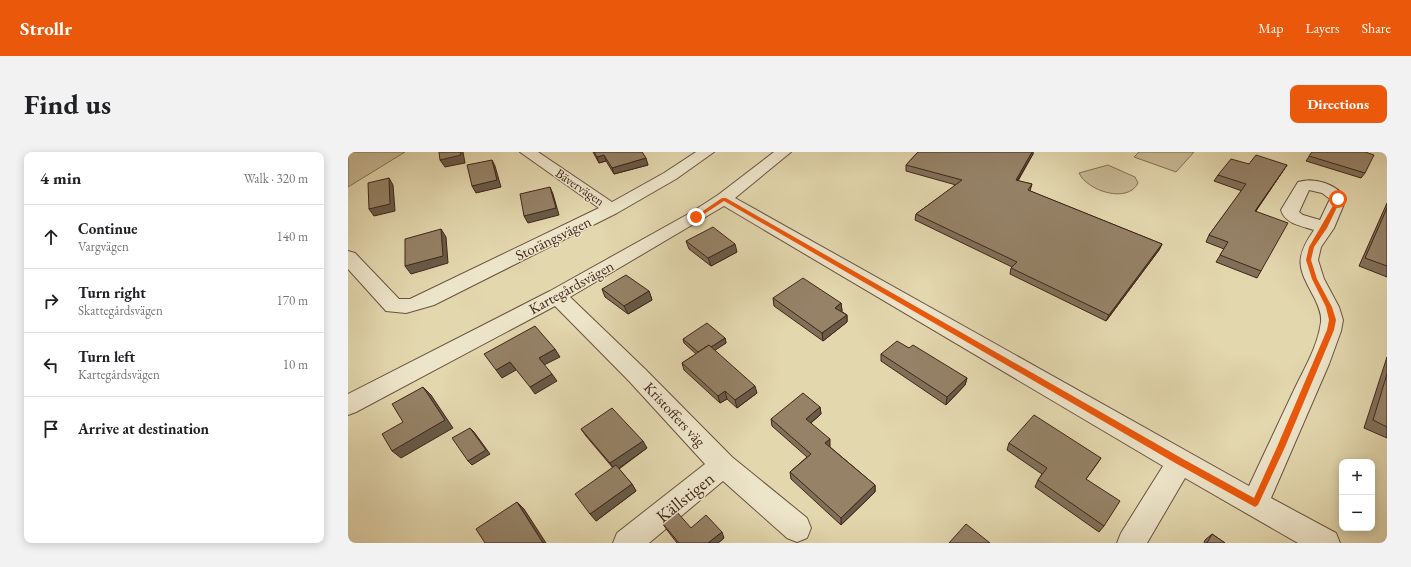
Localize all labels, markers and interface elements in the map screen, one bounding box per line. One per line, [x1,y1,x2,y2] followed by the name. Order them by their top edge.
[20,16,72,41] text: Strollr
[1258,19,1283,37] text: Map
[1305,19,1340,37] text: Layers
[1362,19,1391,37] text: Share
[1290,85,1387,123] button: Directions
[24,86,111,122] text: Find us
[552,164,608,210] street label: Bävervägen
[40,167,81,189] text: 4 min
[244,170,308,187] text: Walk · 320 m
[1329,190,1347,208] route start
[687,208,705,226] route end
[512,211,594,265] street label: Storängsvägen
[78,219,138,238] text: Continue
[40,226,62,248] icon: ahead
[277,228,308,245] text: 140 m
[78,238,129,255] text: Vargvägen
[525,256,617,318] street label: Kartegårdsvägen
[78,283,146,302] text: Turn right
[40,290,62,312] icon: right
[277,292,308,309] text: 170 m
[78,302,163,319] text: Skattegårdsvägen
[78,347,135,366] text: Turn left
[40,354,62,376] icon: left
[283,356,308,373] text: 10 m
[78,366,160,383] text: Kartegårdsvägen
[640,378,710,451] street label: Kristoffers väg
[40,418,62,440] icon: arrive
[78,419,209,438] text: Arrive at destination
[1339,459,1375,531] map controls
[1339,459,1375,495] button: +
[651,466,719,527] street label: Källstigen
[1339,495,1375,531] button: −

